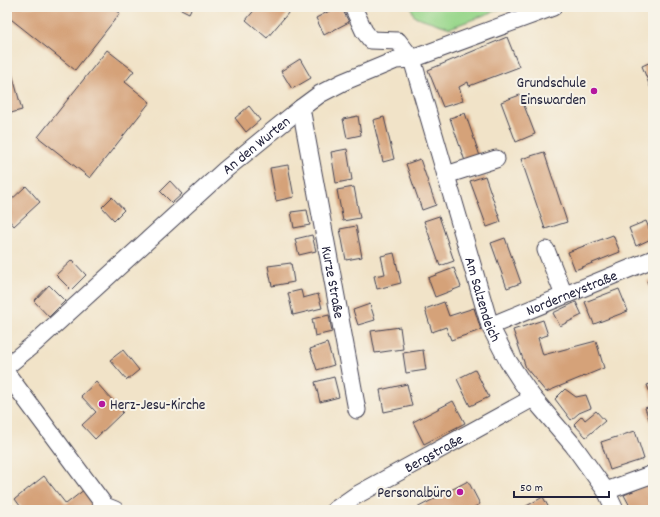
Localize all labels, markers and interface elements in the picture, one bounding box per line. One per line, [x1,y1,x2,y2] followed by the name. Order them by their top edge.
[517,73,586,112] place label: Grundschule Einswarden
[589,86,599,96] marker: Grundschule Einswarden
[218,112,296,181] street label: An den Wurten
[314,244,349,321] street label: Kurze Straße
[457,255,505,346] street label: Am Salzendeich
[523,266,621,323] street label: Norderneystraße
[110,395,206,417] place label: Herz-Jesu-Kirche
[97,399,107,409] marker: Herz-Jesu-Kirche
[401,429,468,480] street label: Bergstraße
[514,473,609,499] scale bar
[520,480,543,497] text: 50 m
[377,483,452,505] place label: Personalbüro
[455,487,465,497] marker: Personalbüro

